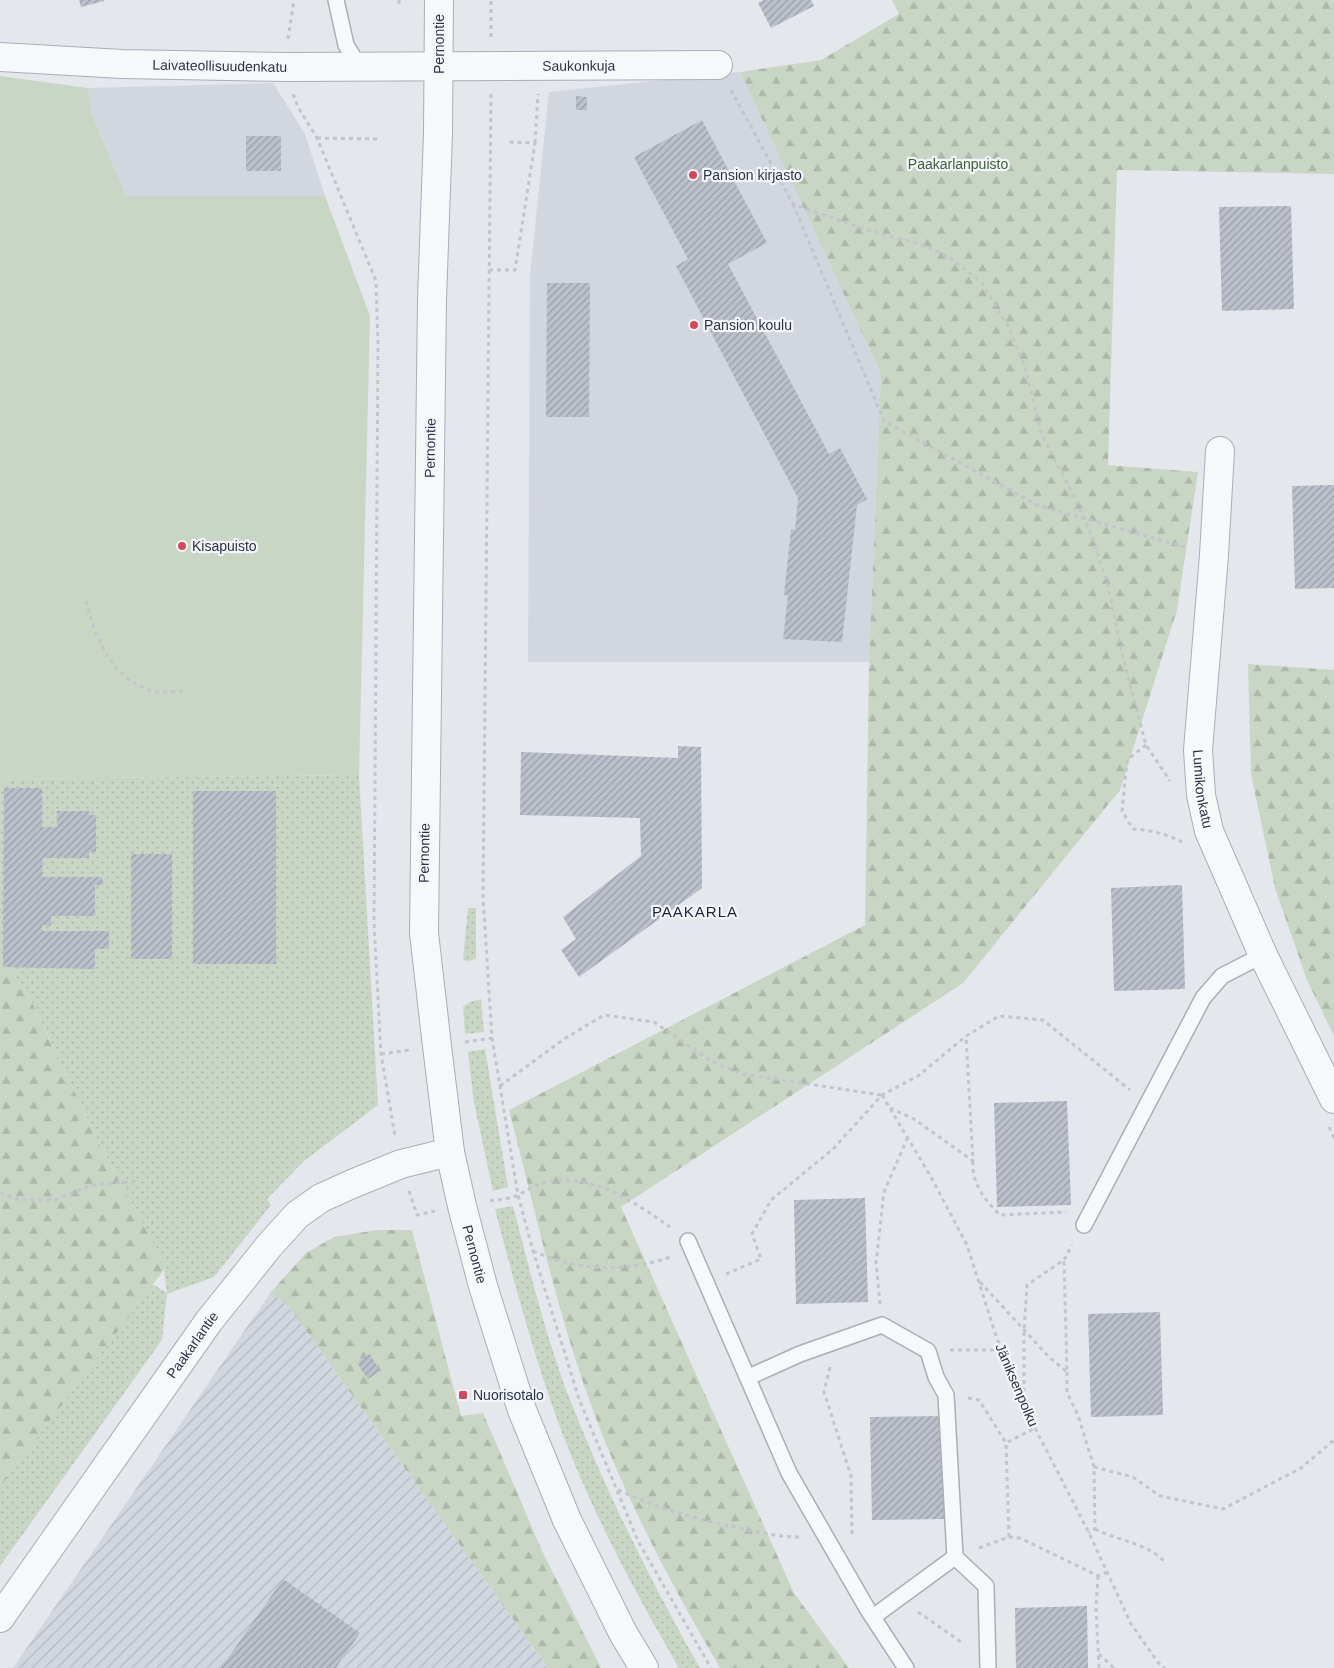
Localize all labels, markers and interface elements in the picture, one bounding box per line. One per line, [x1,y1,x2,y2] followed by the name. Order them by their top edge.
[431,14,447,74] street label: Pernontie
[152,57,287,75] street label: Laivateollisuudenkatu
[542,57,616,74] street label: Saukonkuja
[908,156,1008,172] park label: Paakarlanpuisto
[703,167,802,183] place label: Pansion kirjasto
[687,169,699,181] marker: Pansion kirjasto
[704,317,792,333] place label: Pansion koulu
[688,319,700,331] marker: Pansion koulu
[421,418,439,478] street label: Pernontie
[192,538,257,554] place label: Kisapuisto
[176,540,188,552] marker: Kisapuisto
[1190,749,1216,830] street label: Lumikonkatu
[415,823,433,883] street label: Pernontie
[652,903,738,920] district label: PAAKARLA
[459,1223,490,1286] street label: Pernontie
[163,1308,221,1381] street label: Paakarlantie
[992,1341,1042,1429] street label: Jäniksenpolku
[473,1387,544,1403] place label: Nuorisotalo
[457,1389,469,1401] marker: Nuorisotalo

